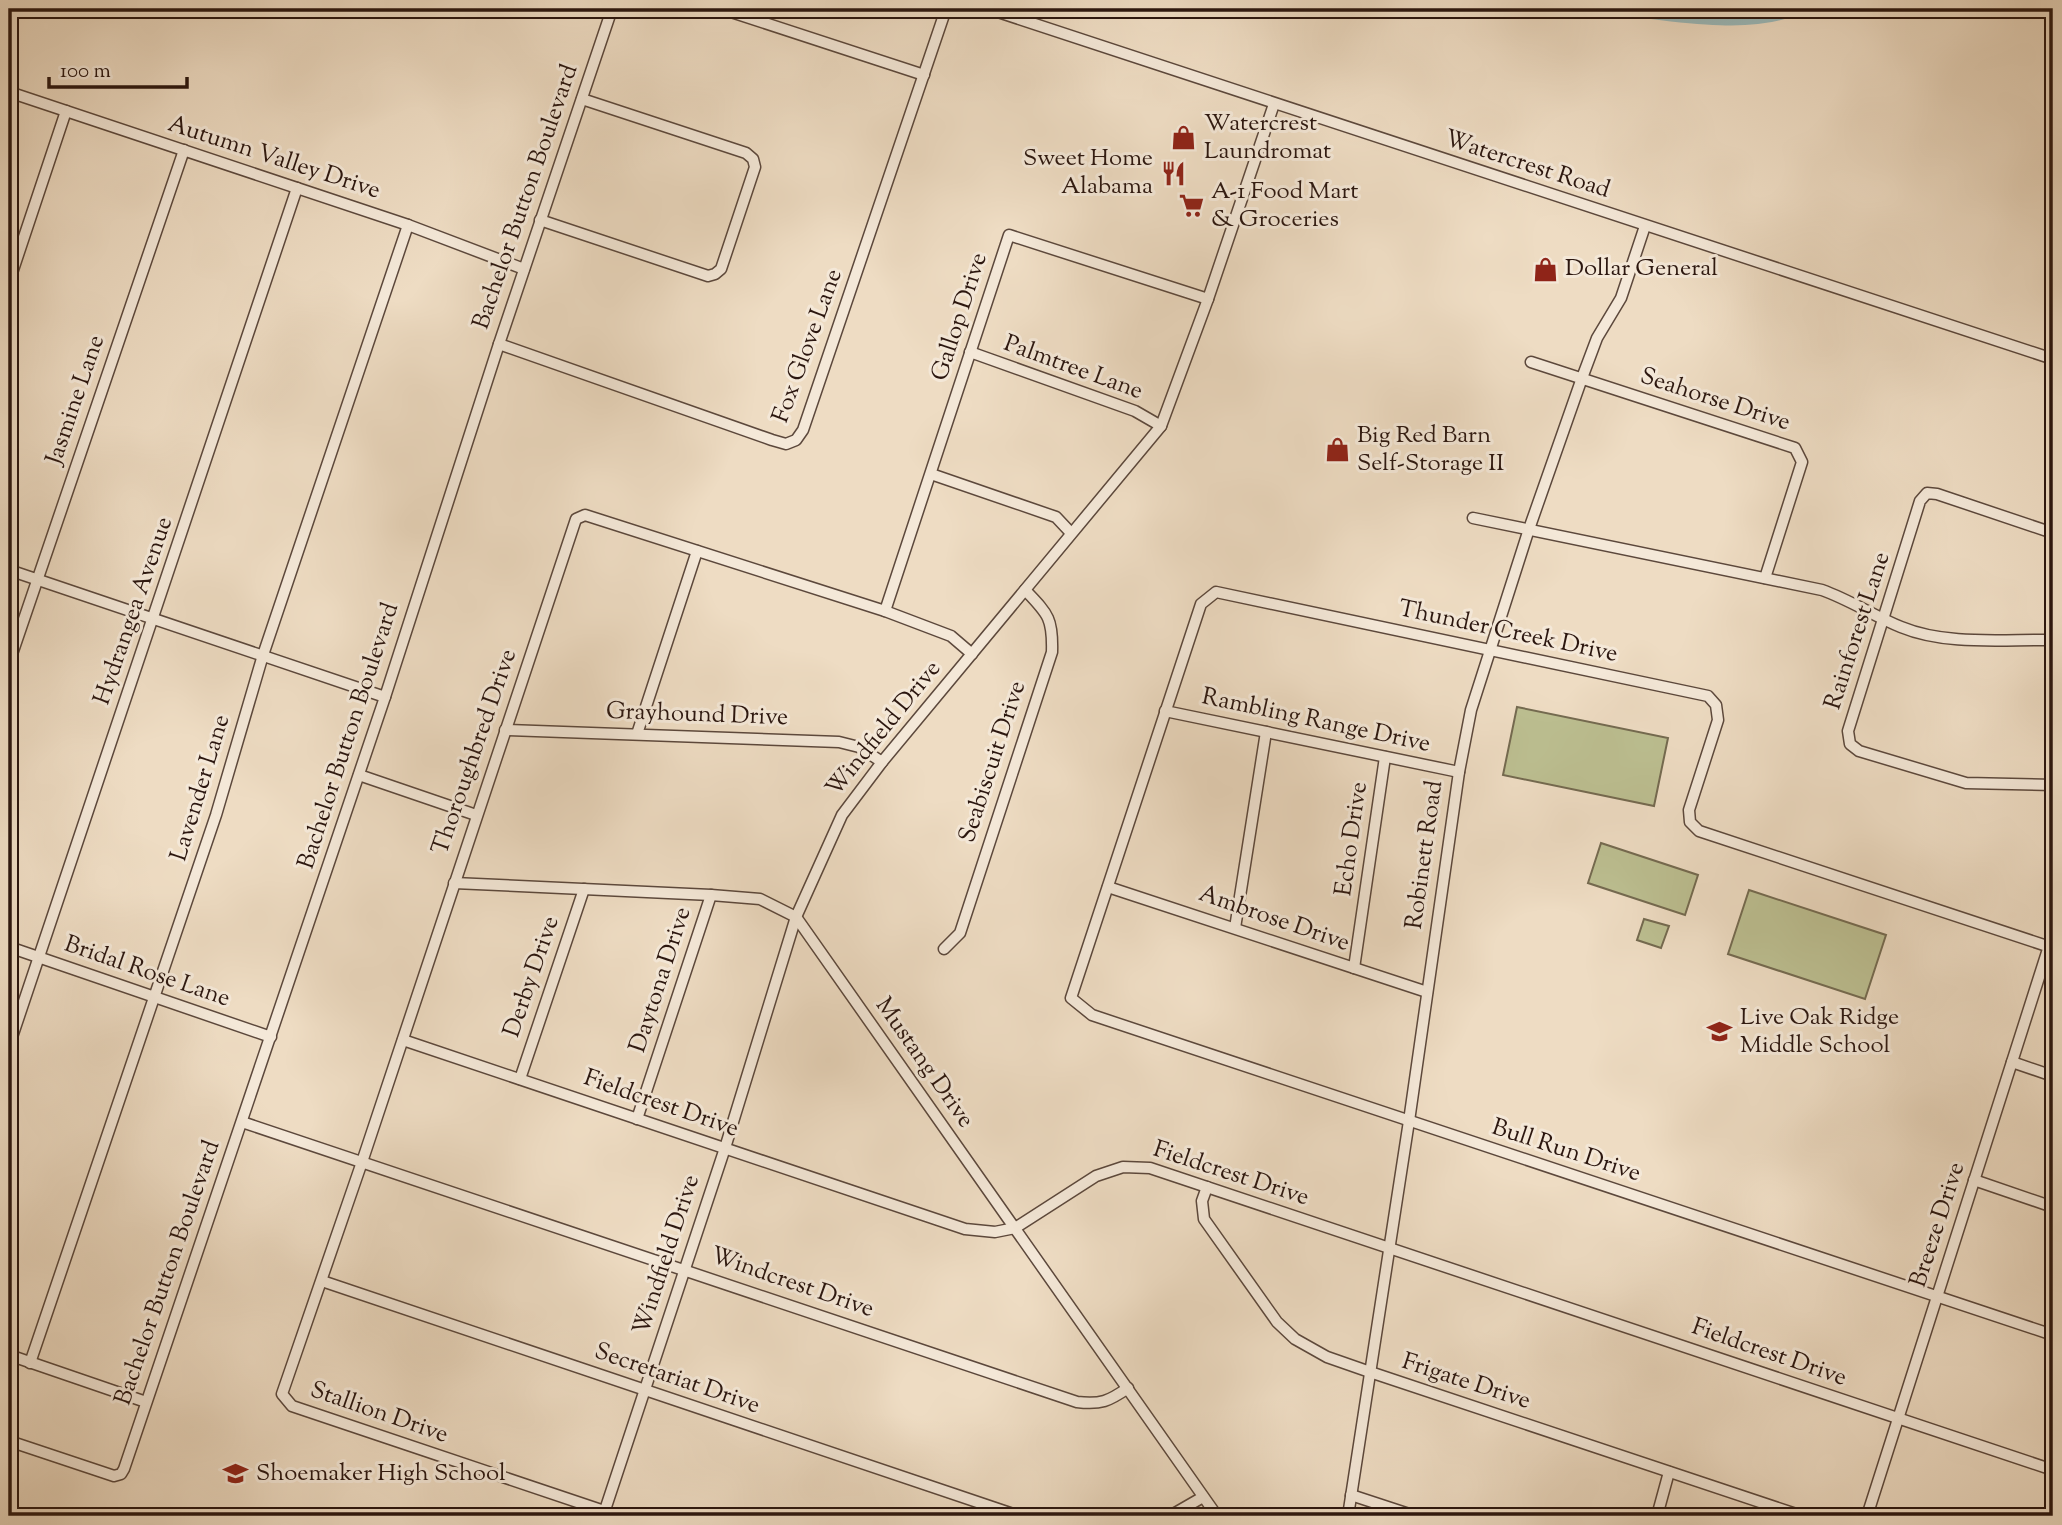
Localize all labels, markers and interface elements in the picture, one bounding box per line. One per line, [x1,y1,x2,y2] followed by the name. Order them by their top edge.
[49,46,187,90] scale bar
[60,57,111,87] text: 100 m
[465,60,587,334] street label: Bachelor Button Boulevard
[1204,107,1331,169] place label: Watercrest Laundromat
[163,108,385,208] street label: Autumn Valley Drive
[1440,122,1615,208] street label: Watercrest Road
[1170,124,1198,152] shop icon: Watercrest Laundromat
[1023,142,1153,204] place label: Sweet Home Alabama
[1159,159,1187,187] restaurant icon: Sweet Home Alabama
[1211,175,1358,237] place label: A-1 Food Mart & Groceries
[1177,192,1205,220] supermarket icon: A-1 Food Mart & Groceries
[923,249,997,385] street label: Gallop Drive
[1565,252,1718,286] place label: Dollar General
[1531,255,1559,283] shop icon: Dollar General
[764,264,852,428] street label: Fox Glove Lane
[999,327,1147,409] street label: Palmtree Lane
[37,331,114,471] street label: Jasmine Lane
[1636,360,1794,440] street label: Seahorse Drive
[1357,419,1504,481] place label: Big Red Barn Self-Storage II
[1323,436,1351,464] shop icon: Big Red Barn Self-Storage II
[86,512,182,710] street label: Hydrangea Avenue
[1817,548,1899,714] street label: Rainforest Lane
[1395,592,1621,672] street label: Thunder Creek Drive
[290,598,408,874] street label: Bachelor Button Boulevard
[424,645,526,859] street label: Thoroughbred Drive
[818,654,950,804] street label: Windfield Drive
[951,677,1035,847] street label: Seabiscuit Drive
[1198,680,1434,762] street label: Rambling Range Drive
[605,695,789,735] street label: Grayhound Drive
[163,711,239,865] street label: Lavender Lane
[1398,778,1452,932] street label: Robinett Road
[1327,780,1377,898] street label: Echo Drive
[1194,877,1354,961] street label: Ambrose Drive
[621,903,701,1057] street label: Daytona Drive
[495,912,569,1042] street label: Derby Drive
[60,928,234,1016] street label: Bridal Rose Lane
[866,991,982,1135] street label: Mustang Drive
[1740,1001,1899,1063] place label: Live Oak Ridge Middle School
[1706,1018,1734,1046] school or university icon: Live Oak Ridge Middle School
[579,1062,743,1146] street label: Fieldcrest Drive
[1487,1111,1645,1191] street label: Bull Run Drive
[1149,1133,1313,1215] street label: Fieldcrest Drive
[107,1136,229,1410] street label: Bachelor Button Boulevard
[1902,1158,1974,1292] street label: Breeze Drive
[625,1171,709,1339] street label: Windfield Drive
[706,1239,878,1327] street label: Windcrest Drive
[1687,1311,1851,1395] street label: Fieldcrest Drive
[590,1335,764,1423] street label: Secretariat Drive
[1397,1345,1535,1419] street label: Frigate Drive
[305,1374,453,1452] street label: Stallion Drive
[256,1457,506,1491] place label: Shoemaker High School
[222,1460,250,1488] school or university icon: Shoemaker High School

